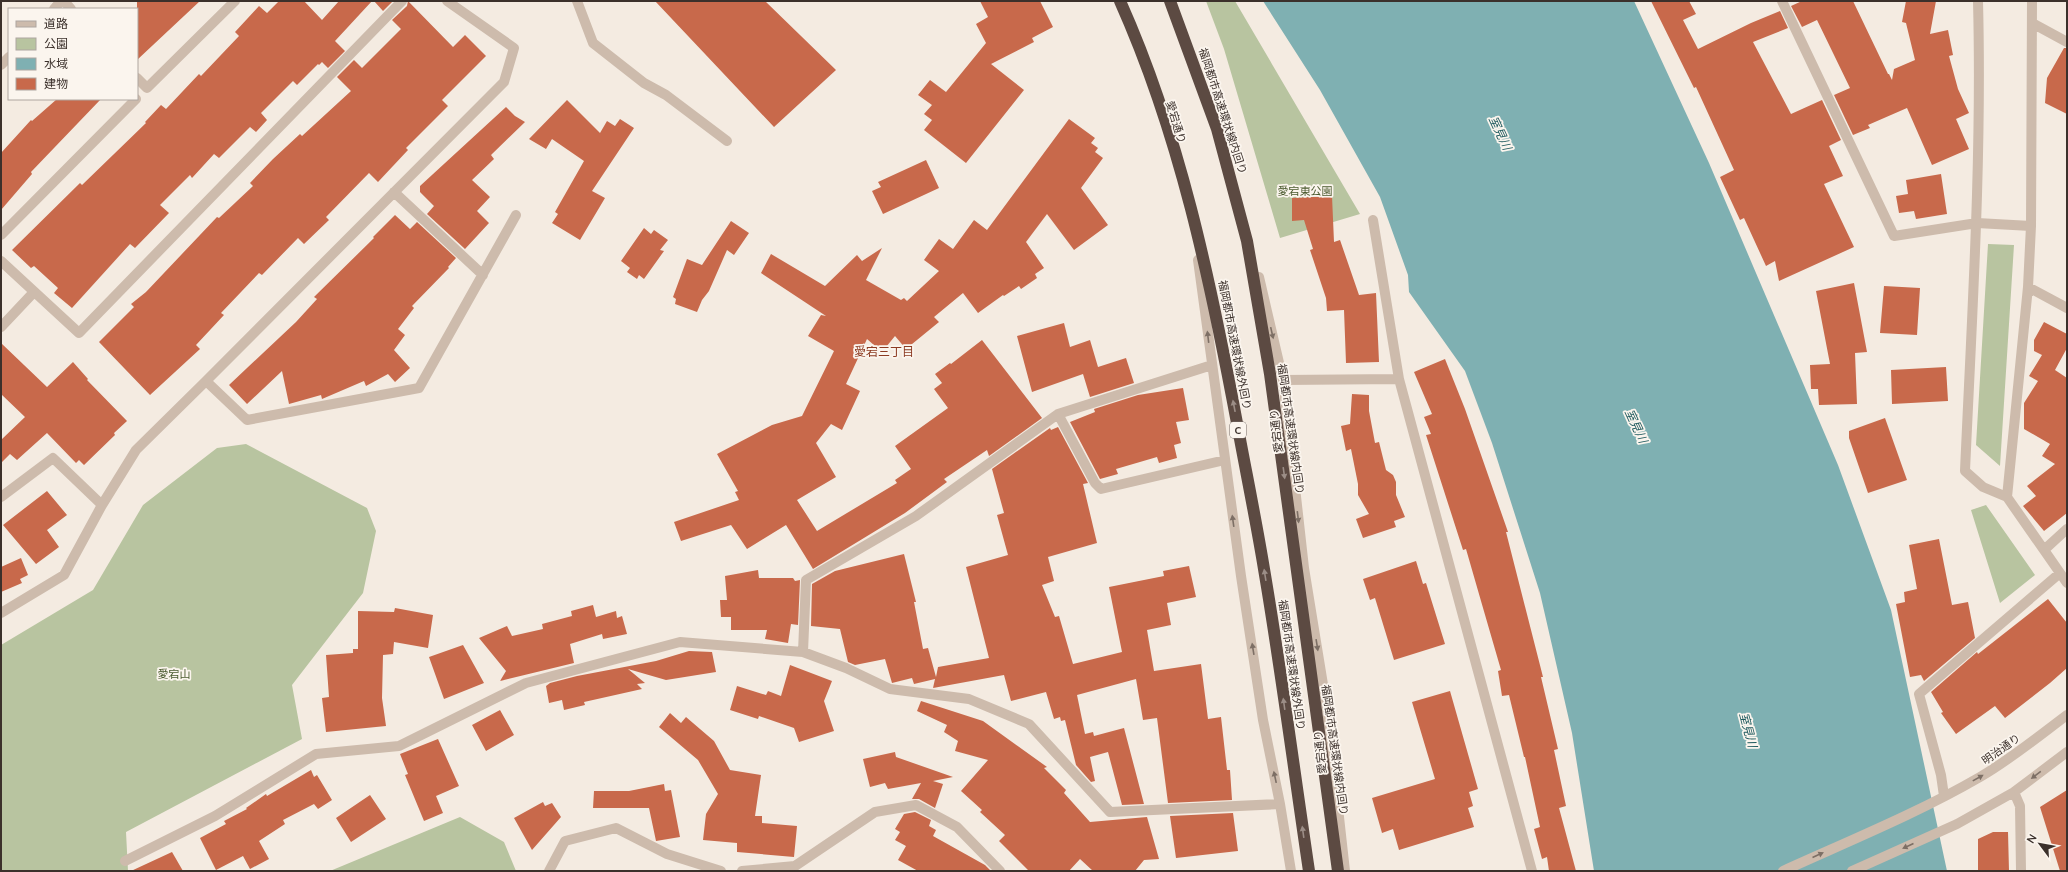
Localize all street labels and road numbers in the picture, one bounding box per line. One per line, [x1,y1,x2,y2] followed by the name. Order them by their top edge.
[1195,46,1250,176] street label: 福岡都市高速環状線内回り
[1162,99,1189,145] street label: 愛宕通り
[1215,279,1254,411] street label: 福岡都市高速環状線外回り
[1274,363,1307,495] street label: 福岡都市高速環状線内回り
[1266,408,1287,454] street label: 愛宕通り
[1230,422,1246,438] road number: C
[1275,599,1308,731] street label: 福岡都市高速環状線外回り
[1318,684,1351,816] street label: 福岡都市高速環状線内回り
[1311,729,1330,775] street label: 愛宕通り
[1979,731,2024,768] street label: 明治通り

